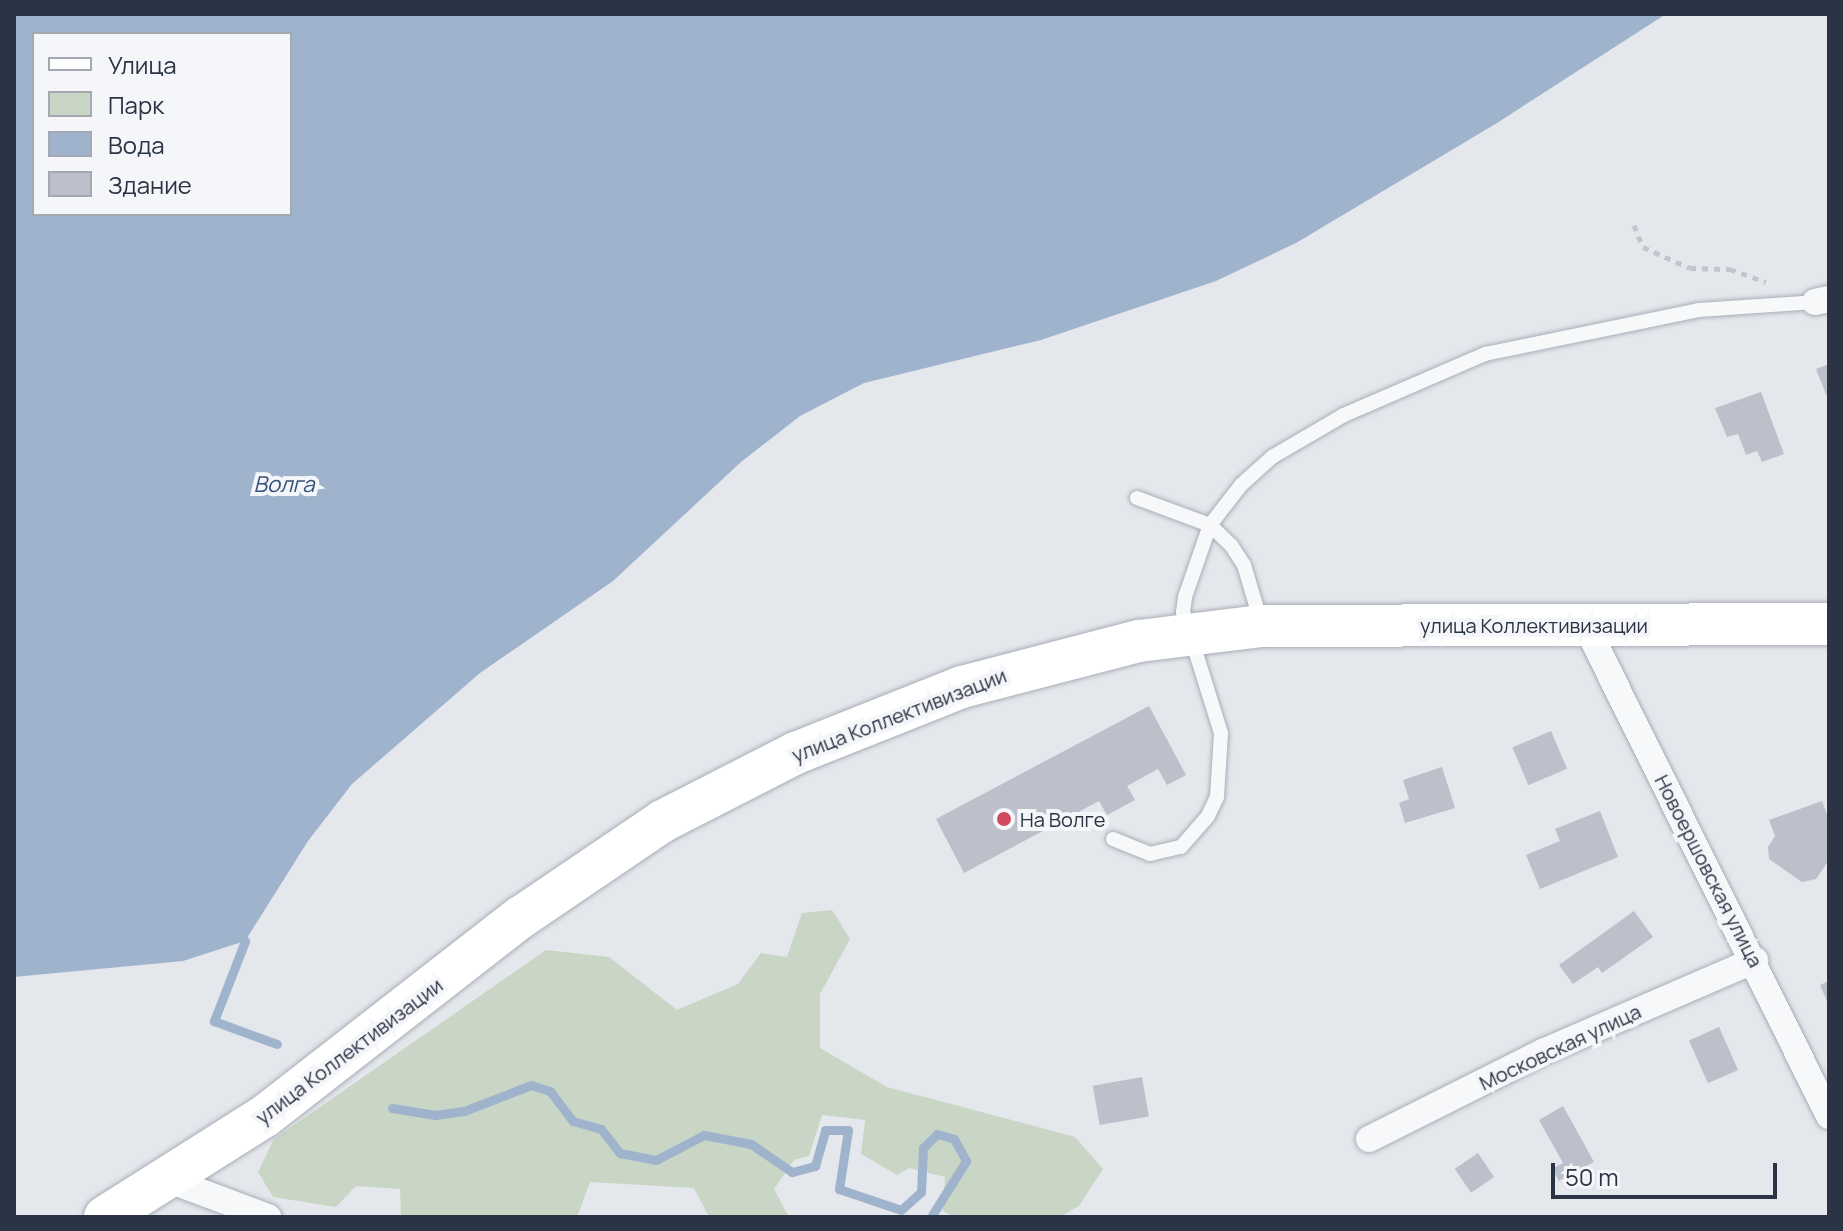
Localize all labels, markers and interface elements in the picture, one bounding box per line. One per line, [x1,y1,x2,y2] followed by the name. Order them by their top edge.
[32,32,292,216] legend
[108,48,177,81] text: Улица
[108,88,164,121] text: Парк
[108,128,165,161] text: Вода
[108,168,192,201] text: Здание
[253,472,315,498] water label: Волга
[1420,613,1648,637] street label: улица Коллективизации
[788,663,1010,767] street label: улица Коллективизации
[1650,771,1768,971] street label: Новоершовская улица
[1020,807,1105,831] place label: На Волге
[995,810,1013,828] marker: На Волге
[251,973,447,1129] street label: улица Коллективизации
[1475,999,1645,1095] street label: Московская улица
[1555,1147,1781,1197] scale bar
[1565,1160,1619,1193] text: 50 m

